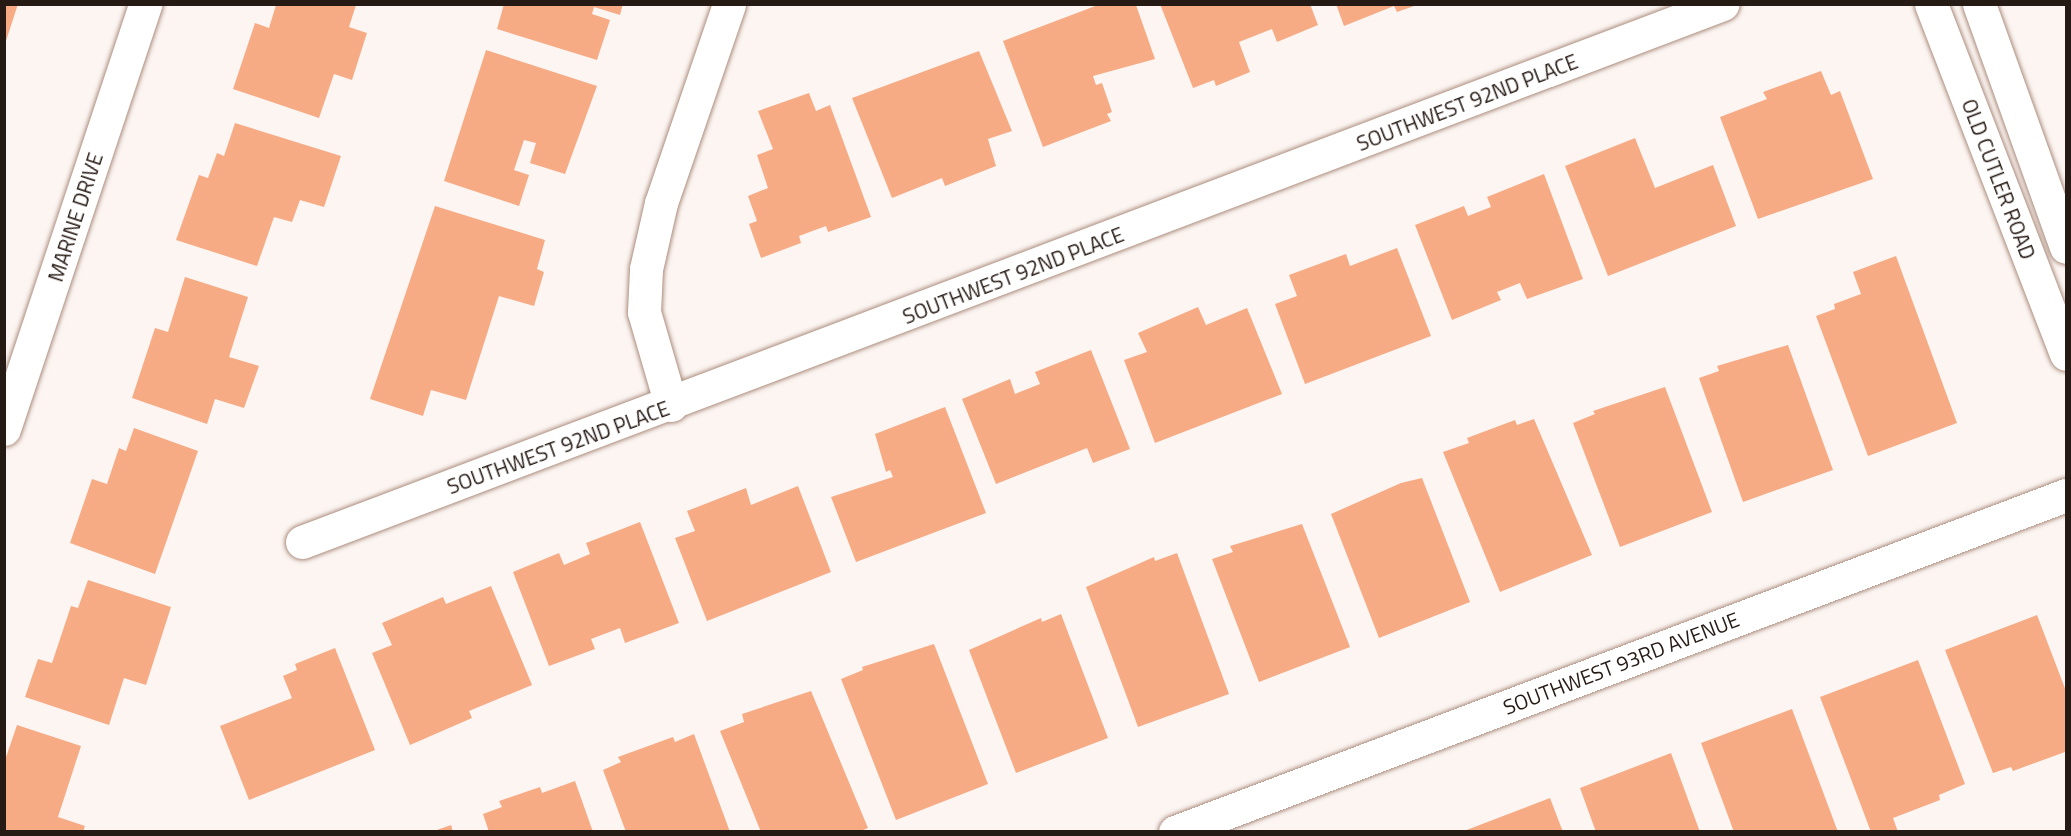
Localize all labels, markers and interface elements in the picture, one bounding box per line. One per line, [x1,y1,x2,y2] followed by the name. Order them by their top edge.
[1353,48,1581,156] street label: SOUTHWEST 92ND PLACE
[1957,95,2041,263] street label: OLD CUTLER ROAD
[42,149,108,285] street label: MARINE DRIVE
[899,221,1127,329] street label: SOUTHWEST 92ND PLACE
[443,395,673,499] street label: SOUTHWEST 92ND PLACE
[1499,606,1743,720] street label: SOUTHWEST 93RD AVENUE

